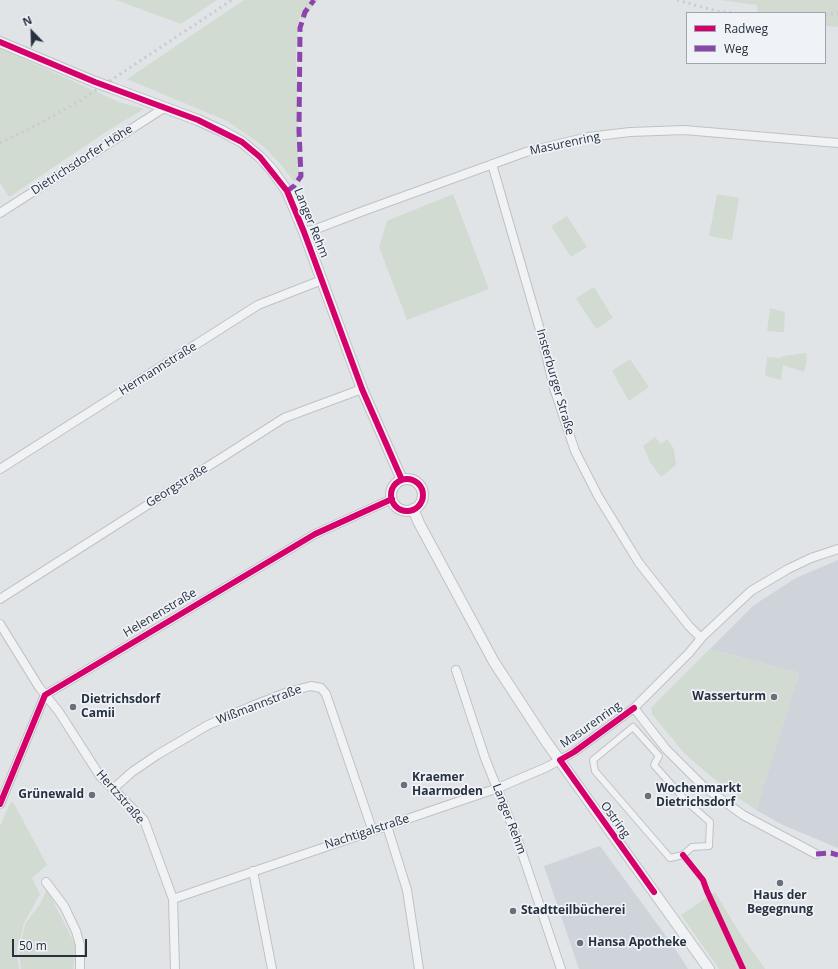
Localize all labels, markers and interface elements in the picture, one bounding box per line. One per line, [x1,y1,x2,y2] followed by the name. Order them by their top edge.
[12,12,52,52] north arrow
[20,12,34,29] text: N
[686,12,826,64] legend
[724,20,768,37] text: Radweg
[724,40,748,57] text: Weg
[29,122,135,198] street label: Dietrichsdorfer Höhe
[529,130,601,158] street label: Masurenring
[290,186,332,260] street label: Langer Rehm
[533,327,577,437] street label: Insterburger Straße
[117,339,199,399] street label: Hermannstraße
[144,461,210,511] street label: Georgstraße
[121,586,199,640] street label: Helenenstraße
[214,682,304,728] street label: Wißmannstraße
[692,690,766,704] place label: Wasserturm
[769,692,779,702] marker: Wasserturm
[81,693,160,721] place label: Dietrichsdorf Camii
[558,699,624,751] street label: Masurenring
[68,702,78,712] marker: Dietrichsdorf Camii
[93,767,147,827] street label: Hertzstraße
[412,771,483,799] place label: Kraemer Haarmoden
[399,780,409,790] marker: Kraemer Haarmoden
[489,782,529,856] street label: Langer Rehm
[656,782,741,810] place label: Wochenmarkt Dietrichsdorf
[18,788,84,802] place label: Grünewald
[87,790,97,800] marker: Grünewald
[643,791,653,801] marker: Wochenmarkt Dietrichsdorf
[597,799,633,841] street label: Ostring
[323,812,411,852] street label: Nachtigalstraße
[775,878,785,888] marker: Haus der Begegnung
[747,889,813,917] place label: Haus der Begegnung
[521,904,625,918] place label: Stadtteilbücherei
[508,906,518,916] marker: Stadtteilbücherei
[14,931,89,957] scale bar
[588,936,687,950] place label: Hansa Apotheke
[19,937,47,954] text: 50 m
[575,938,585,948] marker: Hansa Apotheke

